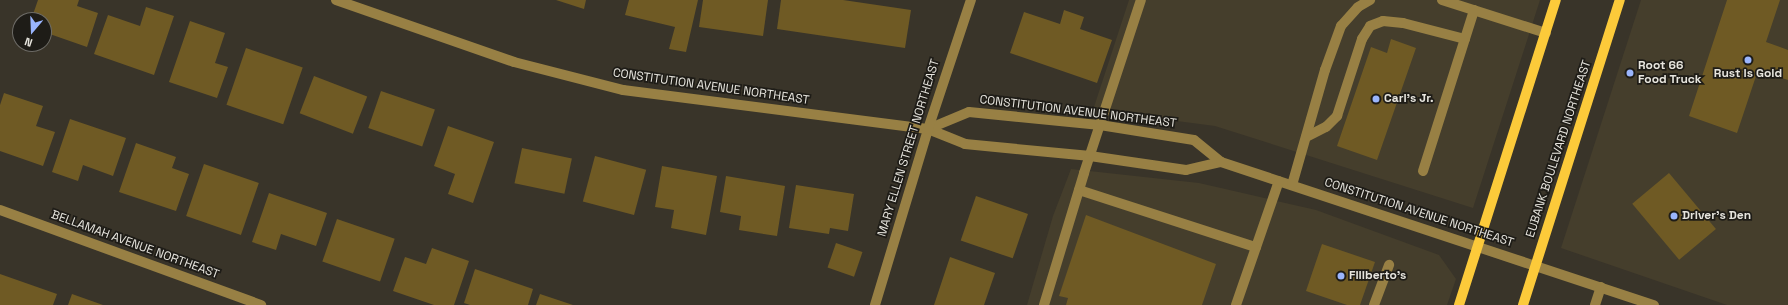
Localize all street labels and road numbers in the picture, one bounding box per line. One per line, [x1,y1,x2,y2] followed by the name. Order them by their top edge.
[875,57,943,239] street label: MARY ELLEN STREET NORTHEAST
[1523,59,1595,239] street label: EUBANK BOULEVARD NORTHEAST
[612,66,810,108] street label: CONSTITUTION AVENUE NORTHEAST
[979,93,1177,131] street label: CONSTITUTION AVENUE NORTHEAST
[1322,175,1516,251] street label: CONSTITUTION AVENUE NORTHEAST
[49,208,221,282] street label: BELLAMAH AVENUE NORTHEAST

